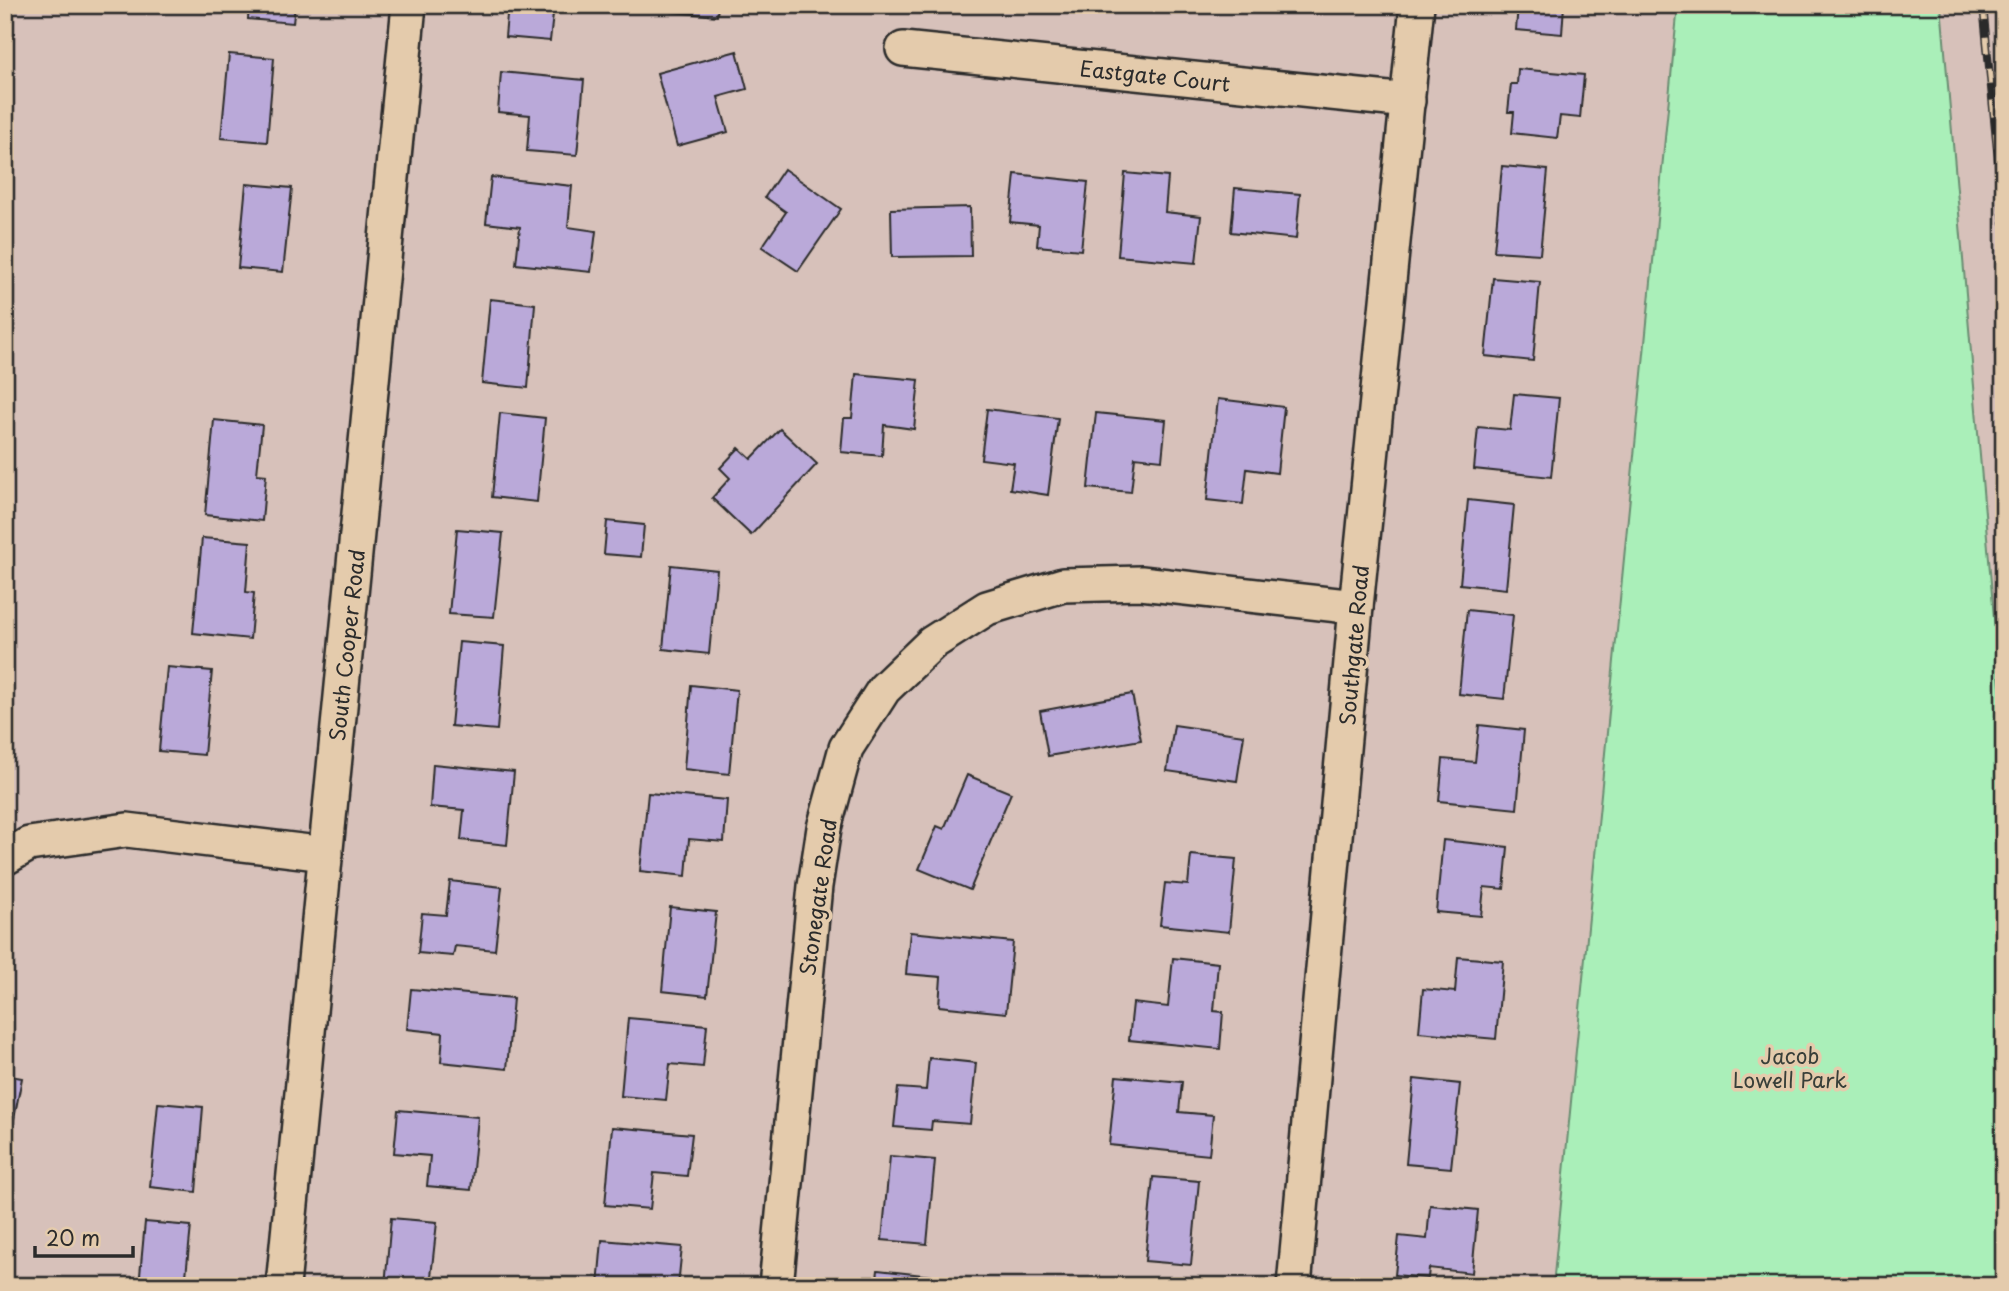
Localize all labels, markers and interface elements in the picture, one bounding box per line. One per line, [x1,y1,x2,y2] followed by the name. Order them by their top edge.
[1078,51,1232,99] street label: Eastgate Court
[320,547,372,743] street label: South Cooper Road
[1330,563,1376,727] street label: Southgate Road
[790,816,844,978] street label: Stonegate Road
[1733,1039,1847,1095] park label: Jacob Lowell Park
[35,1214,133,1258] scale bar
[46,1221,100,1253] text: 20 m

